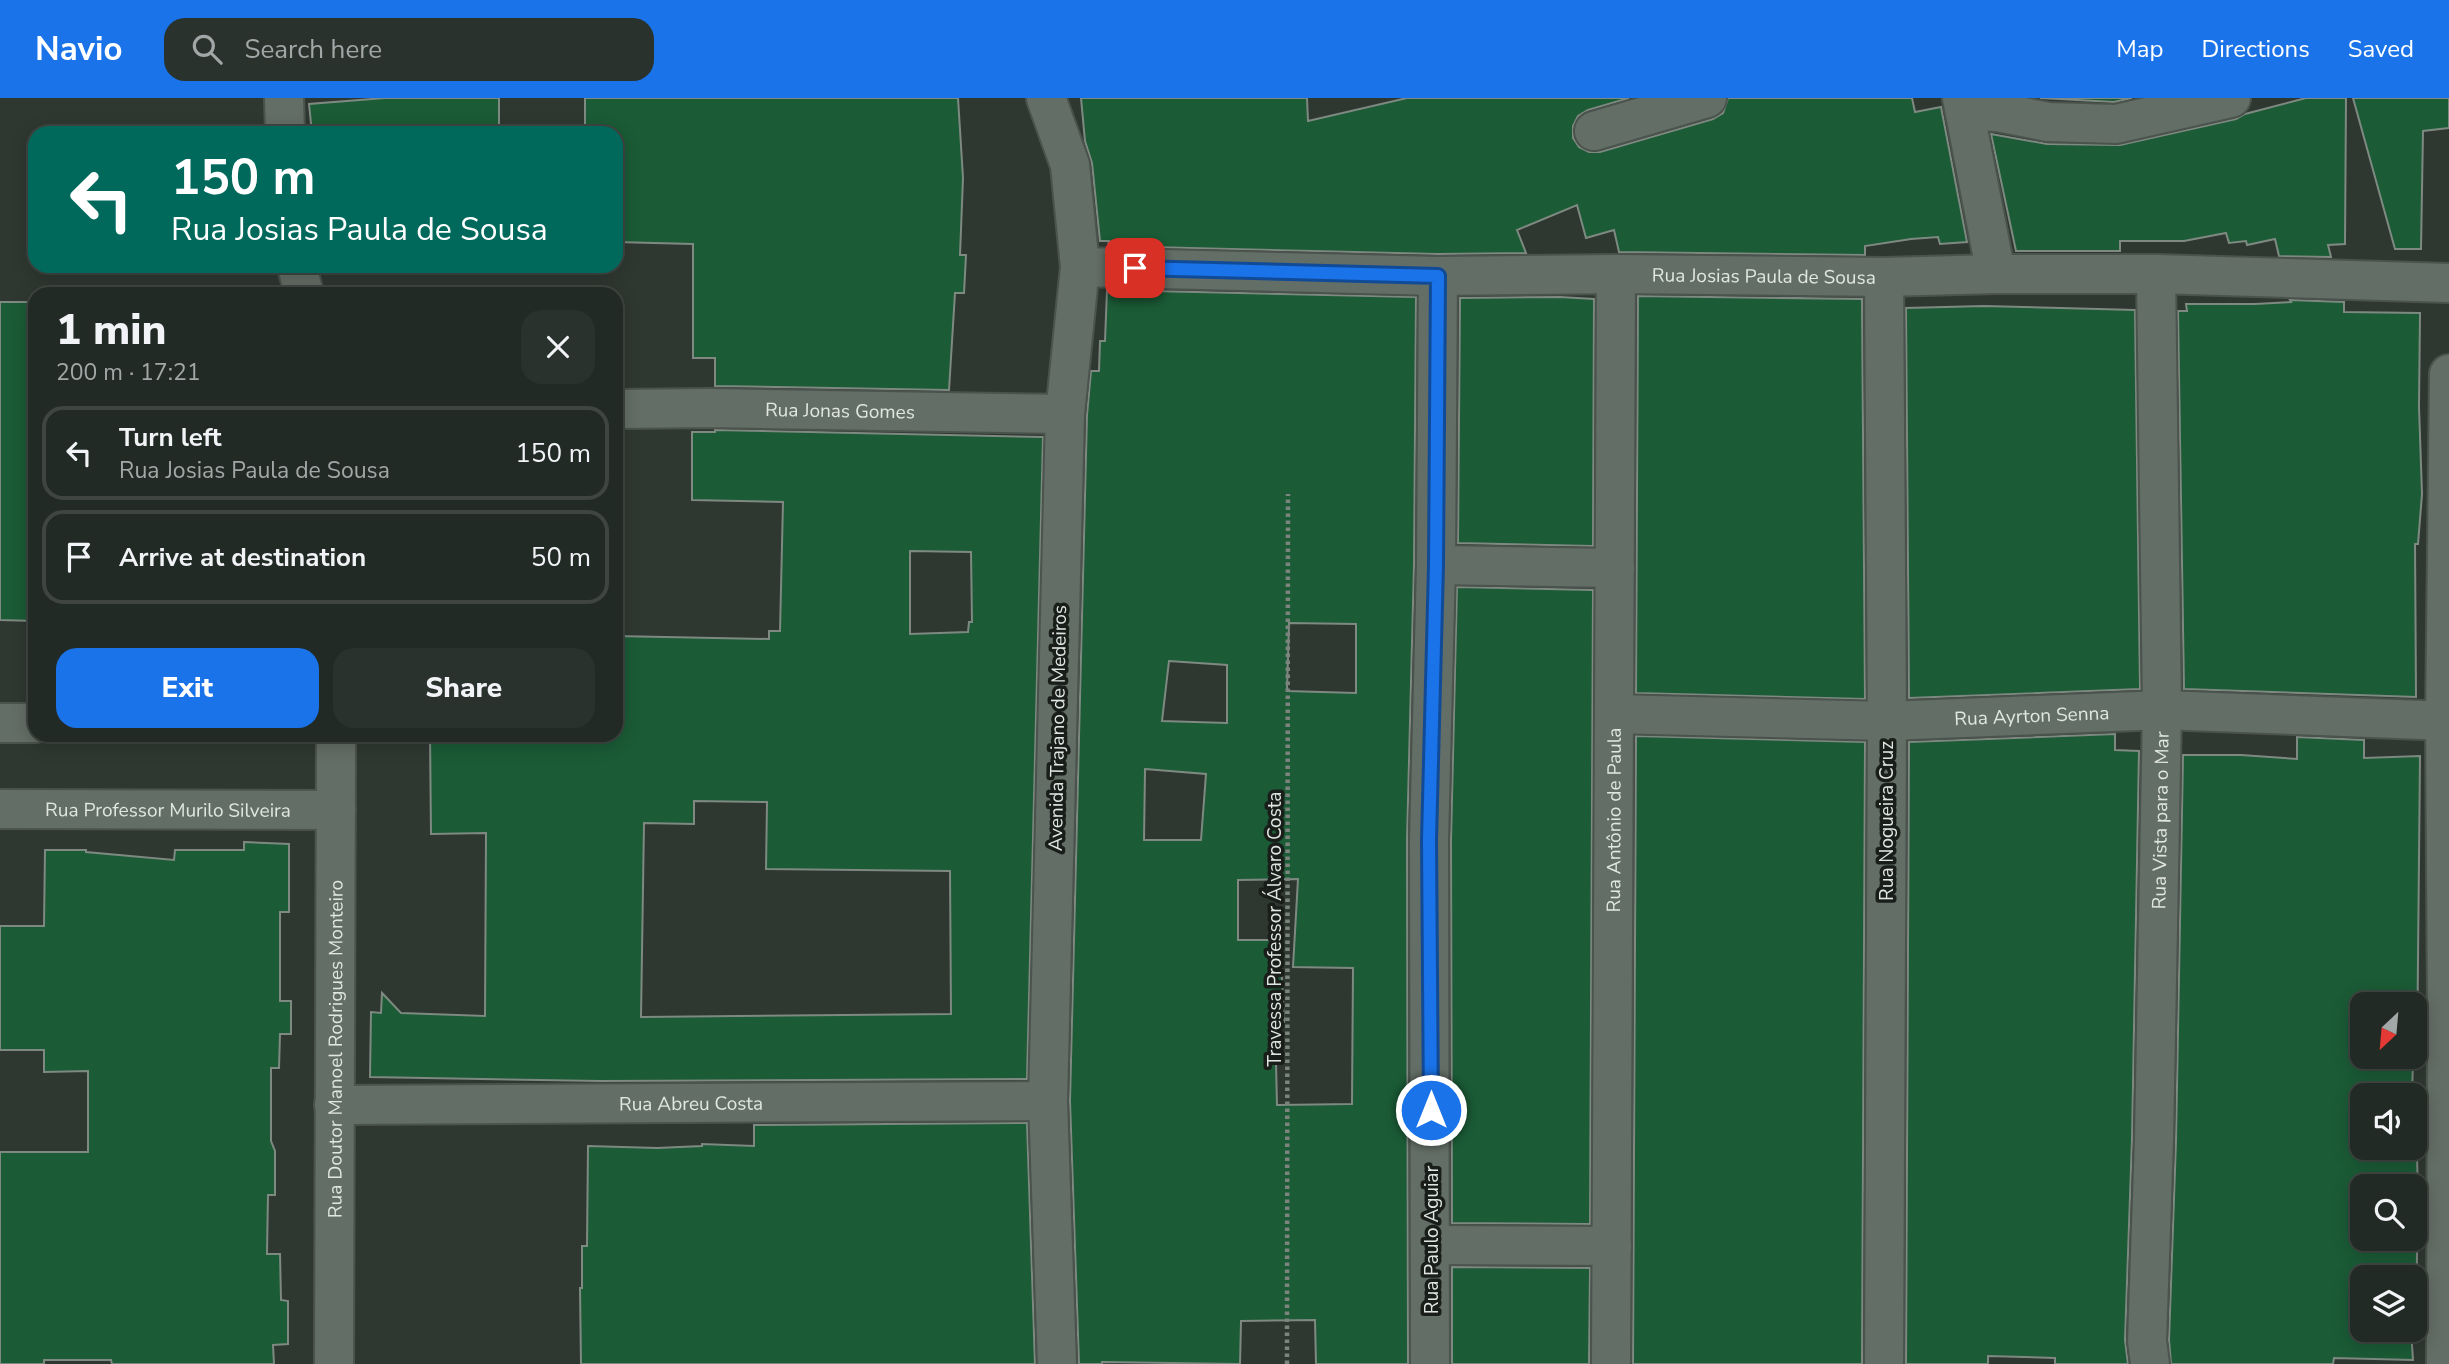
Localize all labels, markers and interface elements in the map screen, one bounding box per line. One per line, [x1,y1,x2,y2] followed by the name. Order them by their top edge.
[164,18,654,81] search box
[35,27,122,72] text: Navio
[188,30,226,68] icon: search
[244,32,382,67] text: Search here
[2116,33,2163,65] text: Map
[2201,33,2310,65] text: Directions
[2348,33,2414,65] text: Saved
[171,144,315,211] text: 150 m
[56,154,147,245] icon: left
[171,208,548,251] text: Rua Josias Paula de Sousa
[1105,238,1165,298] pin
[1116,249,1154,287] icon: arrive
[1652,262,1876,291] street label: Rua Josias Paula de Sousa
[56,302,166,359] text: 1 min
[521,310,595,384] button: close
[56,357,201,388] text: 200 m · 17:21
[765,397,915,425] street label: Rua Jonas Gomes
[119,420,222,455] text: Turn left
[60,434,98,472] icon: left
[515,436,591,471] text: 150 m
[119,455,390,486] text: Rua Josias Paula de Sousa
[60,538,98,576] icon: arrive
[119,540,366,575] text: Arrive at destination
[531,540,591,575] text: 50 m
[1043,605,1073,851] street label: Avenida Trajano de Medeiros
[56,648,319,728] button: Exit
[333,648,595,728] button: Share
[1954,700,2110,732] street label: Rua Ayrton Senna
[1601,727,1628,913] street label: Rua Antônio de Paula
[2146,731,2176,910] street label: Rua Vista para o Mar
[1874,741,1900,901] street label: Rua Nogueira Cruz
[1262,792,1288,1066] street label: Travessa Professor Álvaro Costa
[45,797,291,824] street label: Rua Professor Murilo Silveira
[322,880,350,1218] street label: Rua Doutor Manoel Rodrigues Monteiro
[2350,992,2427,1069] north arrow
[2350,992,2427,1342] map controls
[1394,1073,1468,1147] position arrow
[2350,1083,2427,1160] button: sound
[619,1091,763,1117] street label: Rua Abreu Costa
[1419,1166,1445,1314] street label: Rua Paulo Aguiar
[2350,1174,2427,1251] button: search
[2350,1265,2427,1342] button: layers

